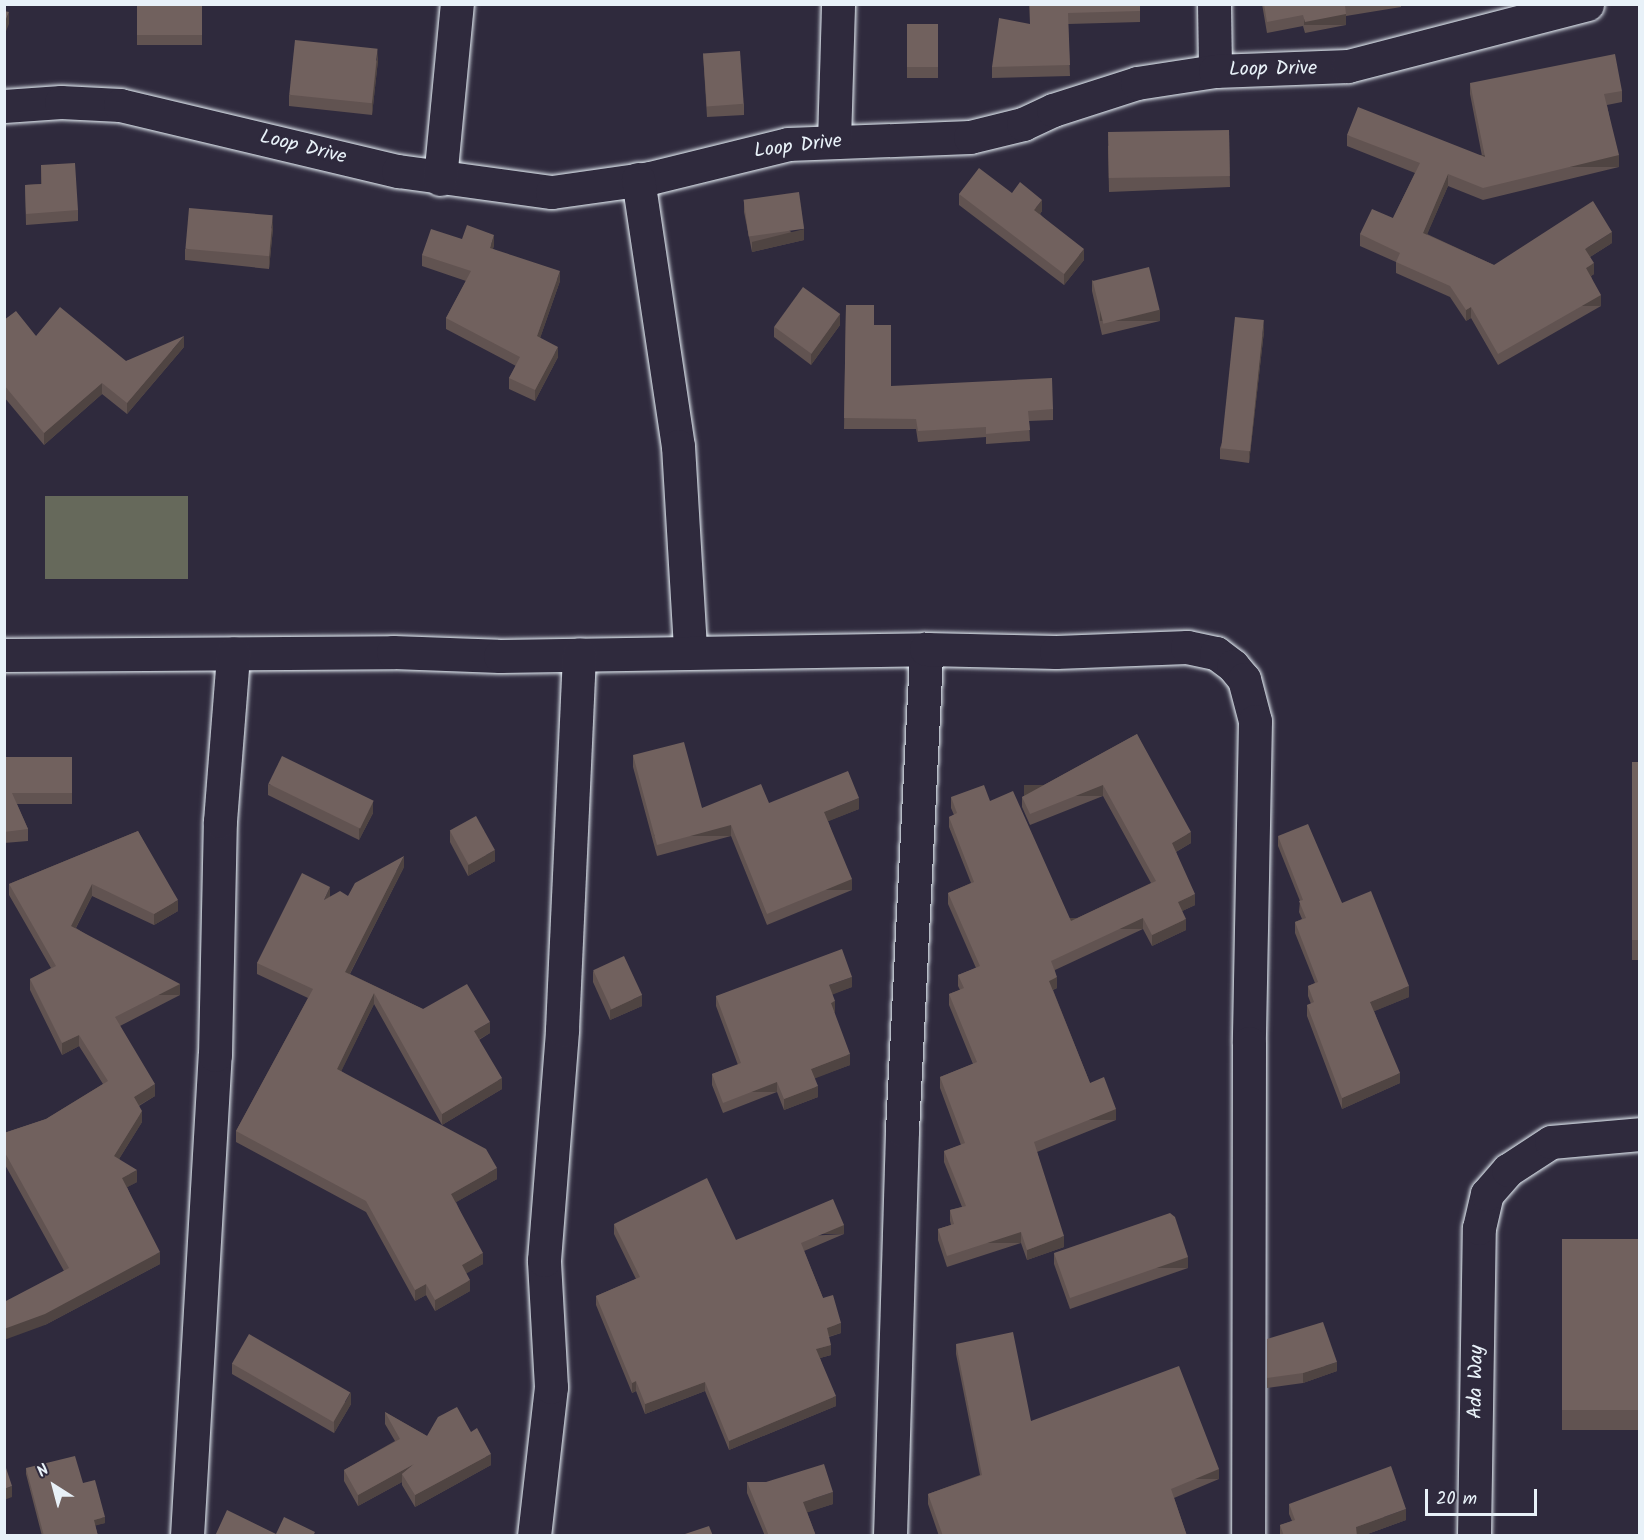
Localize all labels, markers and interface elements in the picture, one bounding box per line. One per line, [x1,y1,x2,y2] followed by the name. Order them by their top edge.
[1229,57,1317,83] street label: Loop Drive
[257,126,349,170] street label: Loop Drive
[753,130,843,164] street label: Loop Drive
[1464,1345,1490,1419] street label: Ada Way
[24,1456,84,1516] north arrow
[32,1458,55,1484] text: N
[1428,1477,1540,1515] scale bar
[1436,1485,1477,1514] text: 20 m

